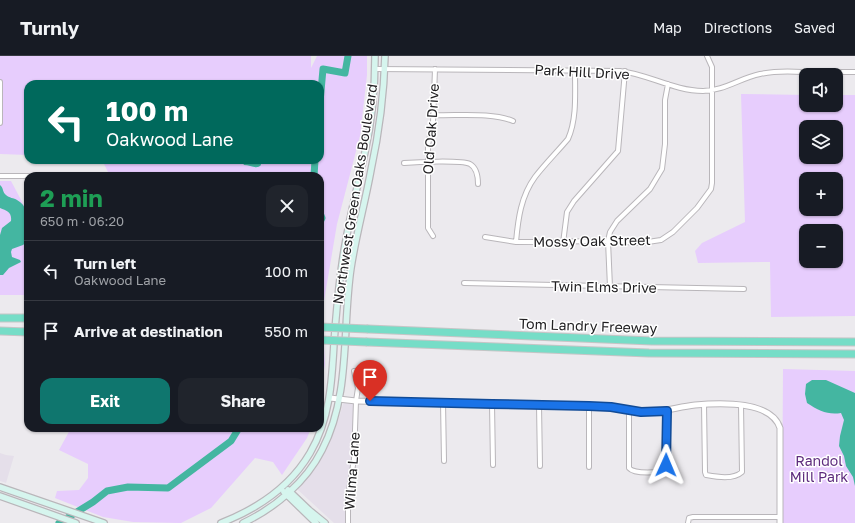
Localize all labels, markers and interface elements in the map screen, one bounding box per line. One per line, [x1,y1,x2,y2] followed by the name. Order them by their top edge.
[20,16,79,39] text: Turnly
[653,19,682,36] text: Map
[704,19,772,36] text: Directions
[794,19,835,36] text: Saved
[534,61,630,82] street label: Park Hill Drive
[799,68,843,268] map controls
[799,68,843,112] button: sound
[329,82,380,305] street label: Northwest Green Oaks Boulevard
[419,83,442,175] street label: Old Oak Drive
[106,94,188,127] text: 100 m
[40,96,92,148] icon: left
[799,120,843,164] button: layers
[106,128,234,150] text: Oakwood Lane
[799,172,843,216] button: +
[40,183,103,212] text: 2 min
[266,185,308,227] button: close
[40,213,124,229] text: 650 m · 06:20
[799,224,843,268] button: −
[533,231,651,250] street label: Mossy Oak Street
[74,254,136,272] text: Turn left
[40,260,62,282] icon: left
[265,262,308,280] text: 100 m
[74,272,166,288] text: Oakwood Lane
[551,277,657,296] street label: Twin Elms Drive
[519,315,658,336] street label: Tom Landry Freeway
[40,320,62,342] icon: arrive
[74,322,223,340] text: Arrive at destination
[264,322,308,340] text: 550 m
[353,360,387,401] pin
[359,366,381,388] icon: arrive
[40,378,170,424] button: Exit
[178,378,308,424] button: Share
[340,431,363,511] street label: Wilma Lane
[645,444,687,486] position arrow
[790,452,848,485] park label: Randol Mill Park

